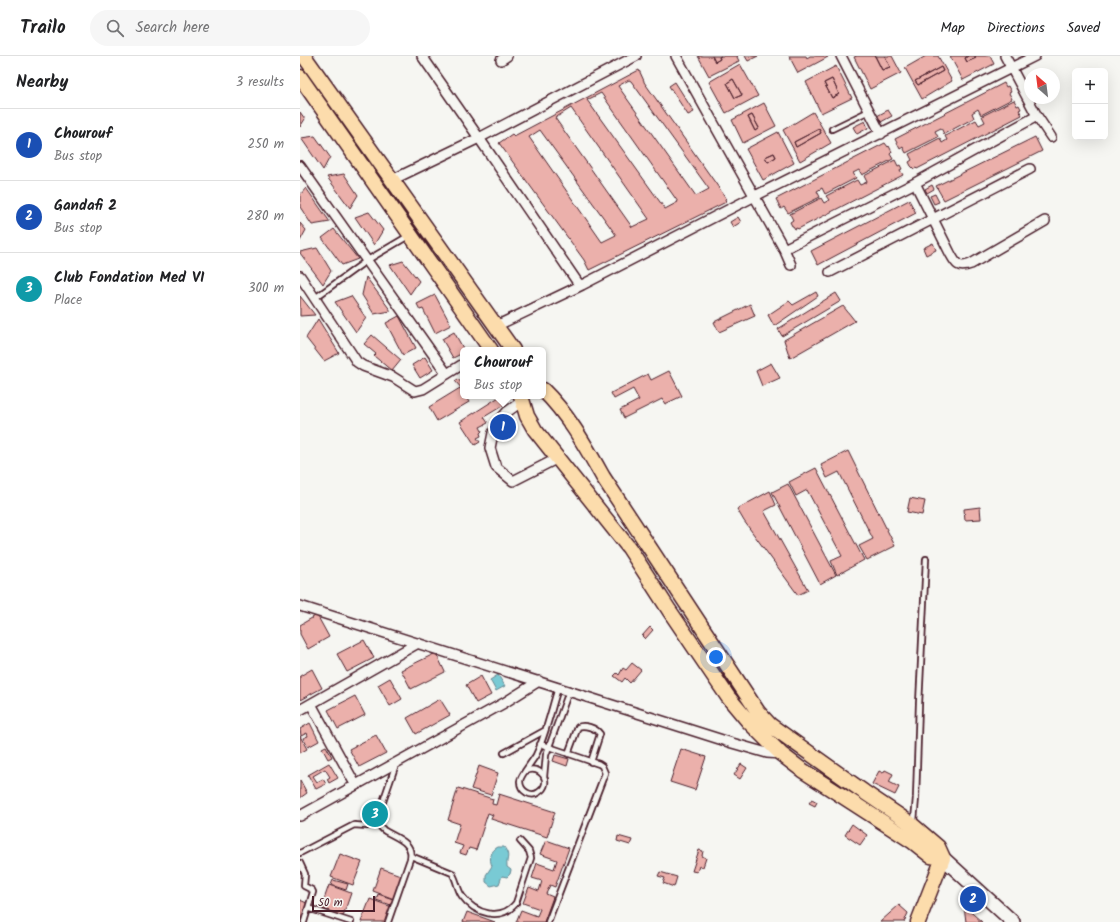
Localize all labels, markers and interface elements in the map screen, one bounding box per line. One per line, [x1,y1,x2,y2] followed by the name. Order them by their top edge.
[90,10,370,46] search box
[20,13,66,43] text: Trailo
[136,16,210,40] text: Search here
[104,17,126,39] icon: search
[940,17,965,39] text: Map
[987,17,1045,39] text: Directions
[1067,17,1100,39] text: Saved
[1024,68,1060,104] north arrow
[1072,68,1108,140] map controls
[1072,68,1108,104] button: +
[16,69,68,96] text: Nearby
[236,72,284,93] text: 3 results
[1072,104,1108,140] button: −
[54,122,112,146] text: Chourouf
[27,134,31,155] text: 1
[247,134,284,155] text: 250 m
[54,146,102,167] text: Bus stop
[54,194,117,218] text: Gandafi 2
[25,206,33,227] text: 2
[247,206,284,227] text: 280 m
[54,218,102,239] text: Bus stop
[54,266,205,290] text: Club Fondation Med VI
[25,278,33,299] text: 3
[248,278,284,299] text: 300 m
[54,290,82,311] text: Place
[460,347,546,399] popup
[474,351,532,375] text: Chourouf
[474,375,522,396] text: Bus stop
[490,412,516,442] pin: 1
[706,647,726,667] your location
[362,799,388,829] pin: 3
[960,884,986,914] pin: 2
[312,894,375,913] scale bar
[318,894,343,912] text: 50 m

